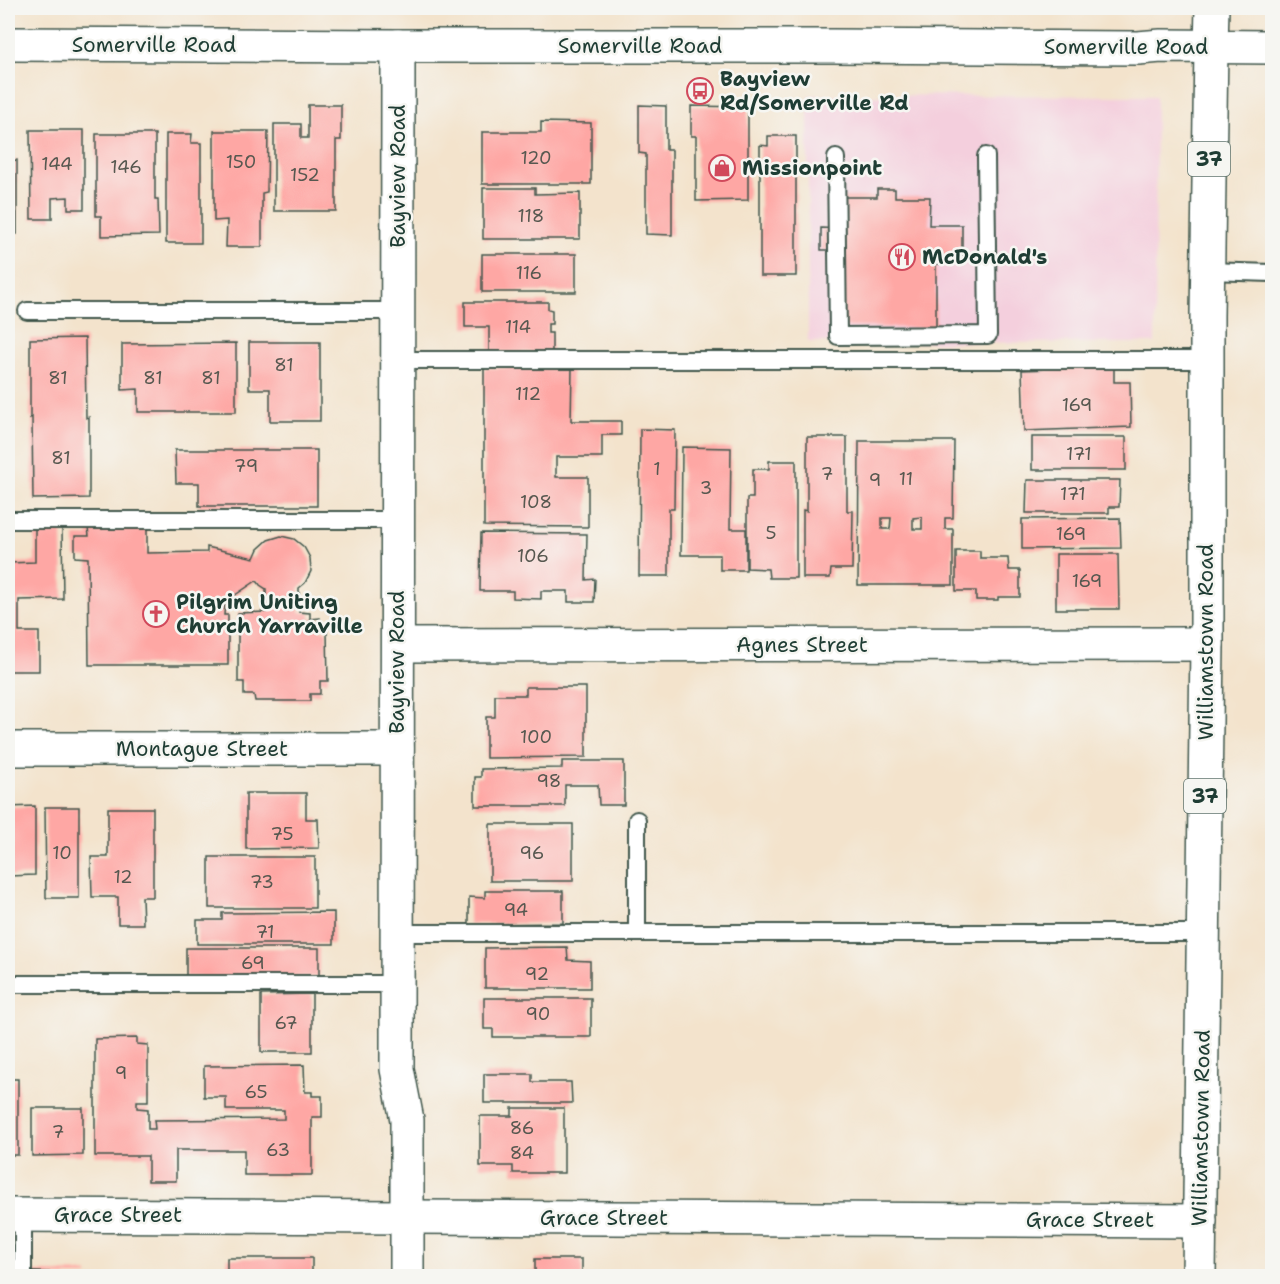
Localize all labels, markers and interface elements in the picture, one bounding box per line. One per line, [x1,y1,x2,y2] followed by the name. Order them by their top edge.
[72,31,236,59] street label: Somerville Road
[558,32,722,60] street label: Somerville Road
[1044,33,1208,61] street label: Somerville Road
[720,65,909,117] place label: Bayview Rd/Somerville Rd
[685,76,715,106] bus stop icon: Bayview Rd/Somerville Rd
[384,104,412,248] street label: Bayview Road
[1188,142,1230,176] road number: 37
[520,146,552,170] house number: 120
[226,150,256,174] house number: 150
[41,152,73,176] house number: 144
[707,153,737,183] shop icon: Missionpoint
[742,154,882,182] place label: Missionpoint
[110,155,142,179] house number: 146
[290,163,320,187] house number: 152
[518,204,544,228] house number: 118
[887,242,917,272] restaurant icon: McDonald's
[922,243,1047,271] place label: McDonald's
[516,261,542,285] house number: 116
[505,315,531,339] house number: 114
[274,353,294,377] house number: 81
[48,366,68,390] house number: 81
[143,366,163,390] house number: 81
[201,366,221,390] house number: 81
[515,382,541,406] house number: 112
[1062,393,1092,417] house number: 169
[1066,442,1092,466] house number: 171
[51,446,71,470] house number: 81
[234,454,258,478] house number: 79
[653,457,661,481] house number: 1
[821,462,833,486] house number: 7
[899,467,913,491] house number: 11
[869,468,881,492] house number: 9
[700,476,712,500] house number: 3
[1060,482,1086,506] house number: 171
[520,490,552,514] house number: 108
[765,521,777,545] house number: 5
[1056,522,1086,546] house number: 169
[517,544,549,568] house number: 106
[1192,544,1220,740] street label: Williamstown Road
[1072,569,1102,593] house number: 169
[176,588,363,640] place label: Pilgrim Uniting Church Yarraville
[383,590,411,734] street label: Bayview Road
[141,599,171,629] church icon: Pilgrim Uniting Church Yarraville
[736,631,868,659] street label: Agnes Street
[520,725,552,749] house number: 100
[116,735,288,763] street label: Montague Street
[537,769,561,793] house number: 98
[1184,779,1226,813] road number: 37
[271,822,293,846] house number: 75
[52,841,72,865] house number: 10
[520,841,544,865] house number: 96
[113,865,133,889] house number: 12
[250,870,274,894] house number: 73
[504,898,528,922] house number: 94
[255,920,275,944] house number: 71
[241,951,265,975] house number: 69
[525,962,549,986] house number: 92
[526,1002,550,1026] house number: 90
[274,1011,298,1035] house number: 67
[1185,1029,1217,1227] street label: Williamstown Road
[115,1061,127,1085] house number: 9
[245,1080,267,1104] house number: 65
[510,1116,534,1140] house number: 86
[52,1120,64,1144] house number: 7
[266,1138,290,1162] house number: 63
[510,1141,534,1165] house number: 84
[54,1201,182,1229] street label: Grace Street
[540,1204,668,1232] street label: Grace Street
[1026,1206,1154,1234] street label: Grace Street

